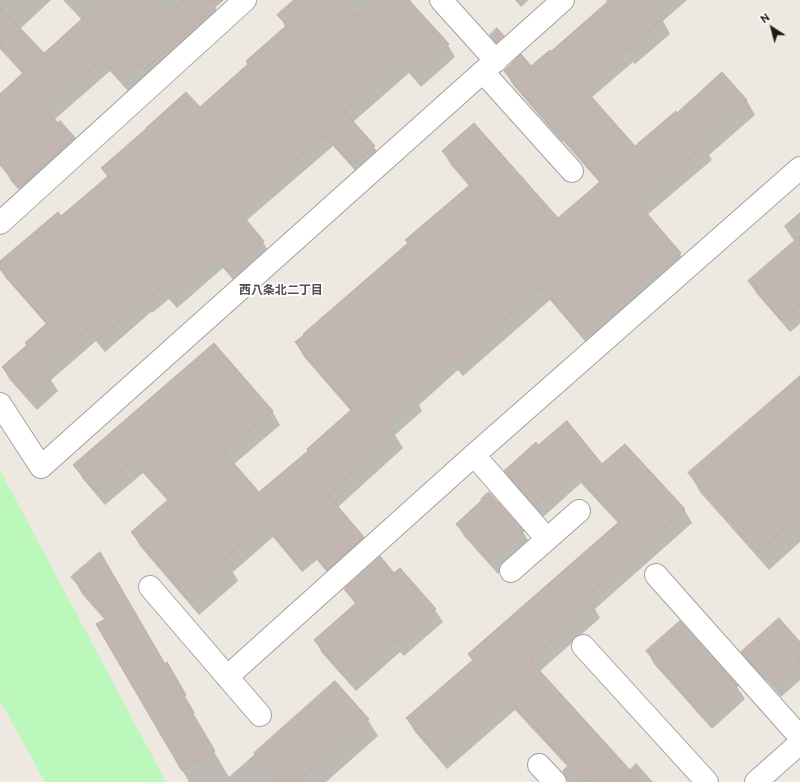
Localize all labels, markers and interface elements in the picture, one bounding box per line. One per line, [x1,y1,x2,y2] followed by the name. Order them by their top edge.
[752,8,792,48] north arrow
[758,11,772,26] text: N
[239,283,323,297] district label: 西八条北二丁目

